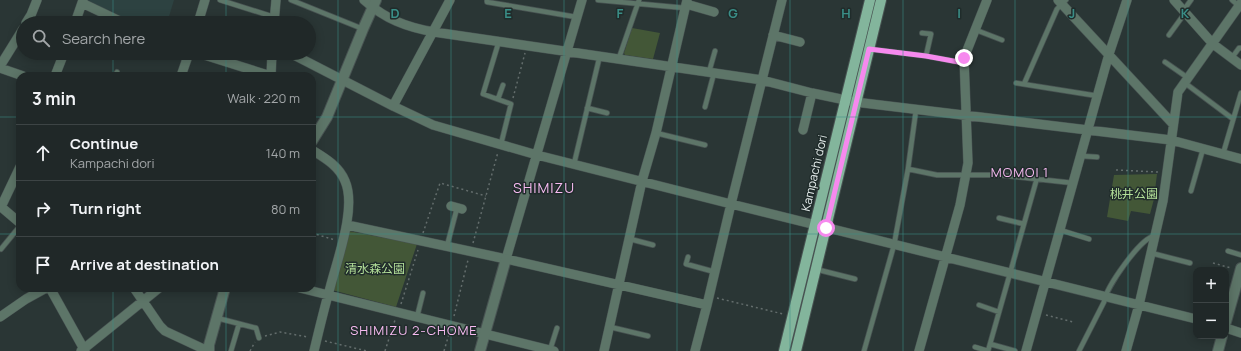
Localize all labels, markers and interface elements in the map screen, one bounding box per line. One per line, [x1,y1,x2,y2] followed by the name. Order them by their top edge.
[390,4,400,22] text: D
[504,4,512,22] text: E
[617,4,624,22] text: F
[728,4,738,22] text: G
[841,4,851,22] text: H
[957,4,961,22] text: I
[1069,4,1075,22] text: J
[1181,4,1190,22] text: K
[16,16,316,60] search box
[30,27,52,49] icon: search
[62,28,145,49] text: Search here
[955,49,973,67] route end
[32,87,76,110] text: 3 min
[227,89,300,107] text: Walk · 220 m
[70,133,138,154] text: Continue
[797,133,831,213] street label: Kampachi dori
[32,142,54,164] icon: ahead
[266,144,300,162] text: 140 m
[70,154,155,172] text: Kampachi dori
[991,163,1049,181] district label: MOMOI 1
[513,178,575,197] district label: SHIMIZU
[1110,185,1158,202] park label: 桃井公園
[32,198,54,220] icon: right
[70,198,141,219] text: Turn right
[271,200,300,218] text: 80 m
[817,219,835,237] route start
[32,254,54,276] icon: arrive
[70,254,219,275] text: Arrive at destination
[345,260,405,277] park label: 清水森公園
[1193,267,1229,339] map controls
[1193,267,1229,303] button: +
[1193,303,1229,339] button: −
[350,321,478,339] district label: SHIMIZU 2-CHOME

